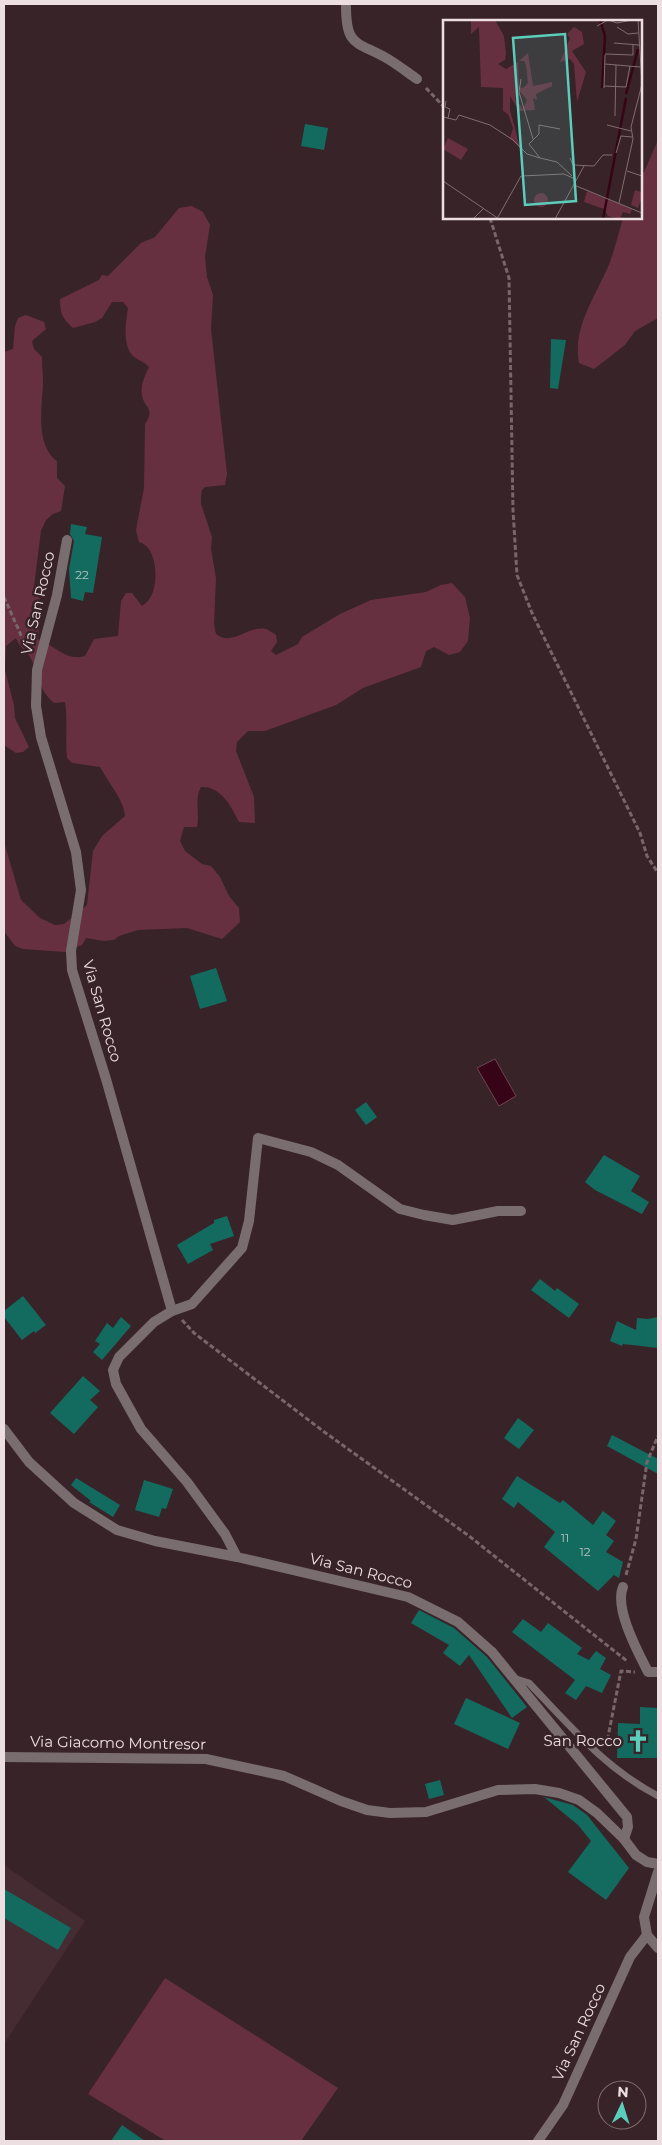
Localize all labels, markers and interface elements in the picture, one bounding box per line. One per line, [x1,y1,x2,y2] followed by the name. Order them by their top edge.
[443,20,642,219] inset map
[16,549,59,656] street label: Via San Rocco
[75,567,89,582] house number: 22
[79,958,126,1064] street label: Via San Rocco
[561,1530,569,1545] house number: 11
[579,1544,591,1559] house number: 12
[308,1549,415,1592] street label: Via San Rocco
[625,1728,651,1754] church icon: San Rocco
[30,1731,206,1754] street label: Via Giacomo Montresor
[544,1731,622,1750] place label: San Rocco
[548,1980,609,2084] street label: Via San Rocco
[597,2080,647,2130] north arrow
[617,2083,629,2101] text: N

